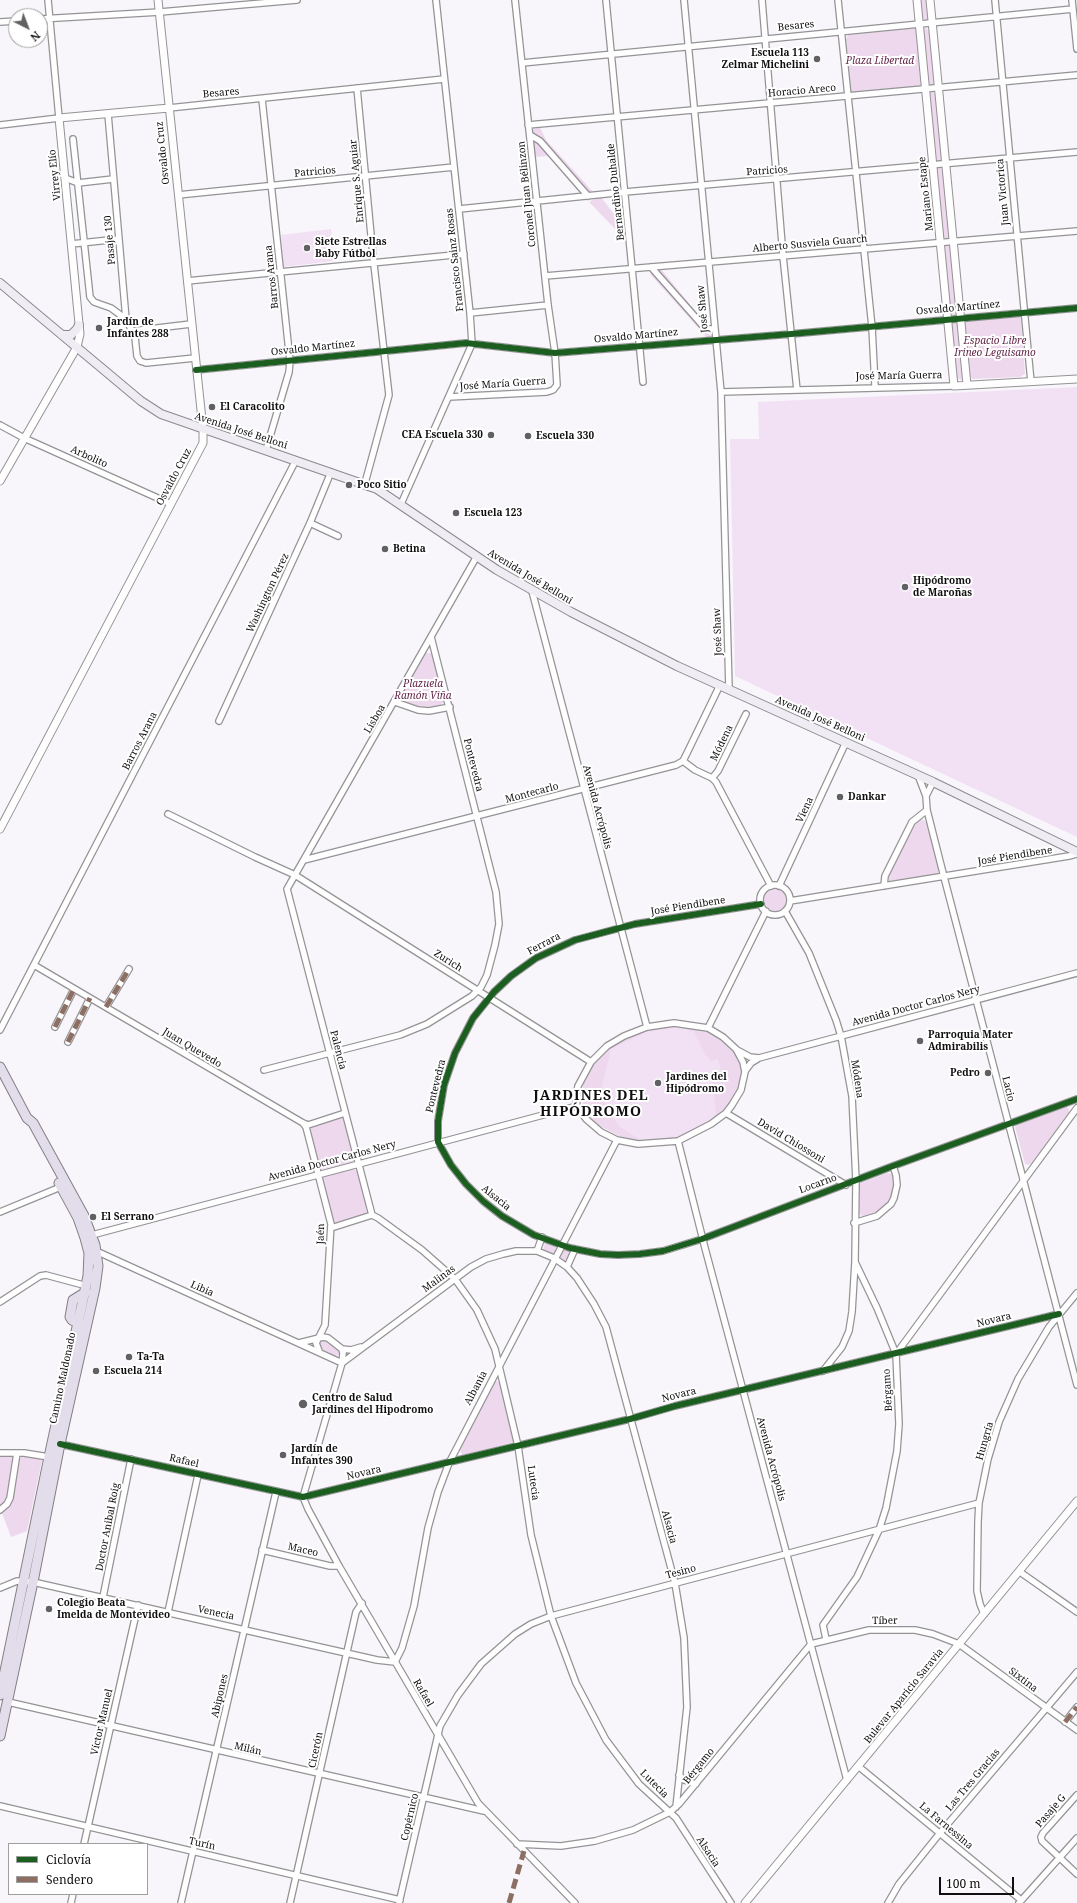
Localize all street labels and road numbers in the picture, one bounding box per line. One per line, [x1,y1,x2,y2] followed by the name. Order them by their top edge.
[777,18,815,34] street label: Besares
[768,82,836,100] street label: Horacio Areco
[202,85,240,101] street label: Besares
[154,121,172,185] street label: Osvaldo Cruz
[347,139,367,223] street label: Enrique S. Aguiar
[515,140,539,248] street label: Coronel Juan Bélinzon
[605,143,627,241] street label: Bernardino Duhalde
[46,149,64,201] street label: Virrey Elío
[916,156,936,232] street label: Mariano Estape
[994,158,1012,226] street label: Juan Victorica
[294,164,336,180] street label: Patricios
[746,164,788,178] street label: Patricios
[444,208,466,312] street label: Francisco Sainz Rosas
[102,215,118,265] street label: Pasaje 130
[752,233,868,255] street label: Alberto Susviela Guarch
[263,245,281,309] street label: Barros Arana
[695,285,711,333] street label: José Shaw
[915,298,1001,318] street label: Osvaldo Martínez
[593,326,679,346] street label: Osvaldo Martínez
[270,338,356,358] street label: Osvaldo Martínez
[856,369,942,383] street label: José María Guerra
[459,375,547,393] street label: José María Guerra
[193,410,289,452] street label: Avenida José Belloni
[69,444,109,470] street label: Arbolito
[154,446,194,508] street label: Osvaldo Cruz
[485,547,575,607] street label: Avenida José Belloni
[244,551,292,635] street label: Washington Pérez
[711,608,725,656] street label: José Shaw
[773,694,867,744] street label: Avenida José Belloni
[362,702,388,736] street label: Lisboa
[120,710,160,772] street label: Barros Arana
[708,723,736,763] street label: Módena
[461,737,485,793] street label: Pontevedra
[580,764,614,850] street label: Avenida Acrópolis
[504,780,560,806] street label: Montecarlo
[794,795,816,825] street label: Viena
[977,844,1053,868] street label: José Piendibene
[650,894,726,918] street label: José Piendibene
[525,930,563,958] street label: Ferrara
[431,948,465,974] street label: Zurich
[851,983,981,1029] street label: Avenida Doctor Carlos Nery
[160,1026,224,1070] street label: Juan Quevedo
[327,1029,349,1071] street label: Palencia
[424,1058,448,1114] street label: Pontevedra
[848,1059,866,1099] street label: Módena
[999,1075,1017,1103] street label: Lacio
[755,1116,827,1166] street label: David Chiossoni
[267,1138,397,1184] street label: Avenida Doctor Carlos Nery
[797,1172,839,1196] street label: Locarno
[479,1183,513,1213] street label: Alsacia
[315,1223,327,1245] street label: Jaén
[420,1263,458,1295] street label: Malinas
[188,1279,216,1299] street label: Libia
[976,1310,1012,1330] street label: Novara
[47,1331,79,1425] street label: Camino Maldonado
[881,1368,895,1412] street label: Bérgamo
[462,1369,490,1407] street label: Albania
[661,1385,697,1405] street label: Novara
[754,1416,788,1502] street label: Avenida Acrópolis
[974,1420,996,1462] street label: Hungría
[168,1452,200,1470] street label: Rafael
[346,1463,382,1483] street label: Novara
[525,1465,541,1501] street label: Lutecia
[94,1482,122,1572] street label: Doctor Anibal Roig
[659,1509,679,1545] street label: Alsacia
[287,1541,319,1559] street label: Maceo
[665,1562,697,1582] street label: Tesino
[197,1603,235,1623] street label: Venecia
[872,1615,898,1627] street label: Tíber
[862,1646,946,1746] street label: Bulevar Aparicio Saravia
[1006,1665,1040,1695] street label: Sixtina
[209,1673,231,1719] street label: Abipones
[410,1677,436,1709] street label: Rafael
[89,1688,115,1756] street label: Víctor Manuel
[306,1731,326,1769] street label: Cicerón
[233,1740,263,1758] street label: Milán
[681,1746,717,1786] street label: Bérgamo
[943,1746,1003,1814] street label: Las Tres Gracias
[637,1767,671,1801] street label: Lutecia
[399,1792,421,1842] street label: Copérnico
[1033,1792,1069,1830] street label: Pasaje G
[917,1800,975,1852] street label: La Farnessina
[694,1834,722,1870] street label: Alsacia
[188,1835,216,1853] street label: Turín

